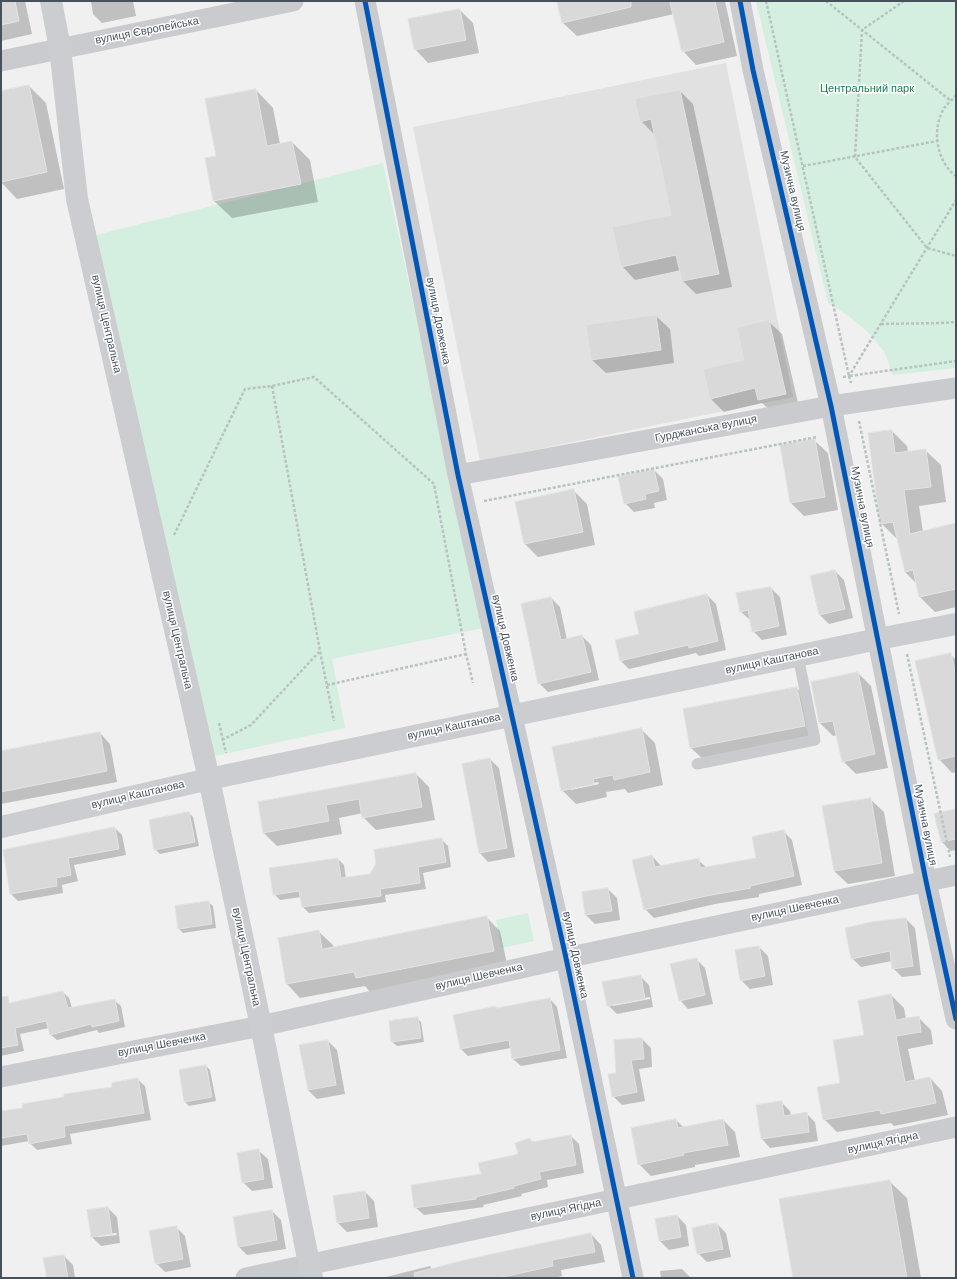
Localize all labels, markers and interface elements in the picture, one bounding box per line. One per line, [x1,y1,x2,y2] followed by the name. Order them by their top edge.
[94,14,200,48] street label: вулиця Європейська
[820,82,914,96] park label: Центральний парк
[776,149,808,233] street label: Музична вулиця
[88,274,124,374] street label: вулиця Центральна
[423,276,453,366] street label: вулиця Довженка
[654,413,758,445] street label: Гурджанська вулиця
[848,465,876,549] street label: Музична вулиця
[159,590,195,690] street label: вулиця Центральна
[489,593,521,683] street label: вулиця Довженка
[724,645,820,677] street label: вулиця Каштанова
[406,711,502,743] street label: вулиця Каштанова
[90,778,186,812] street label: вулиця Каштанова
[911,783,939,867] street label: Музична вулиця
[750,893,840,925] street label: вулиця Шевченка
[229,906,263,1008] street label: вулиця Центральна
[559,910,591,1000] street label: вулиця Довженка
[434,961,524,993] street label: вулиця Шевченка
[117,1030,207,1060] street label: вулиця Шевченка
[847,1129,919,1157] street label: вулиця Ягідна
[530,1196,602,1224] street label: вулиця Ягідна

